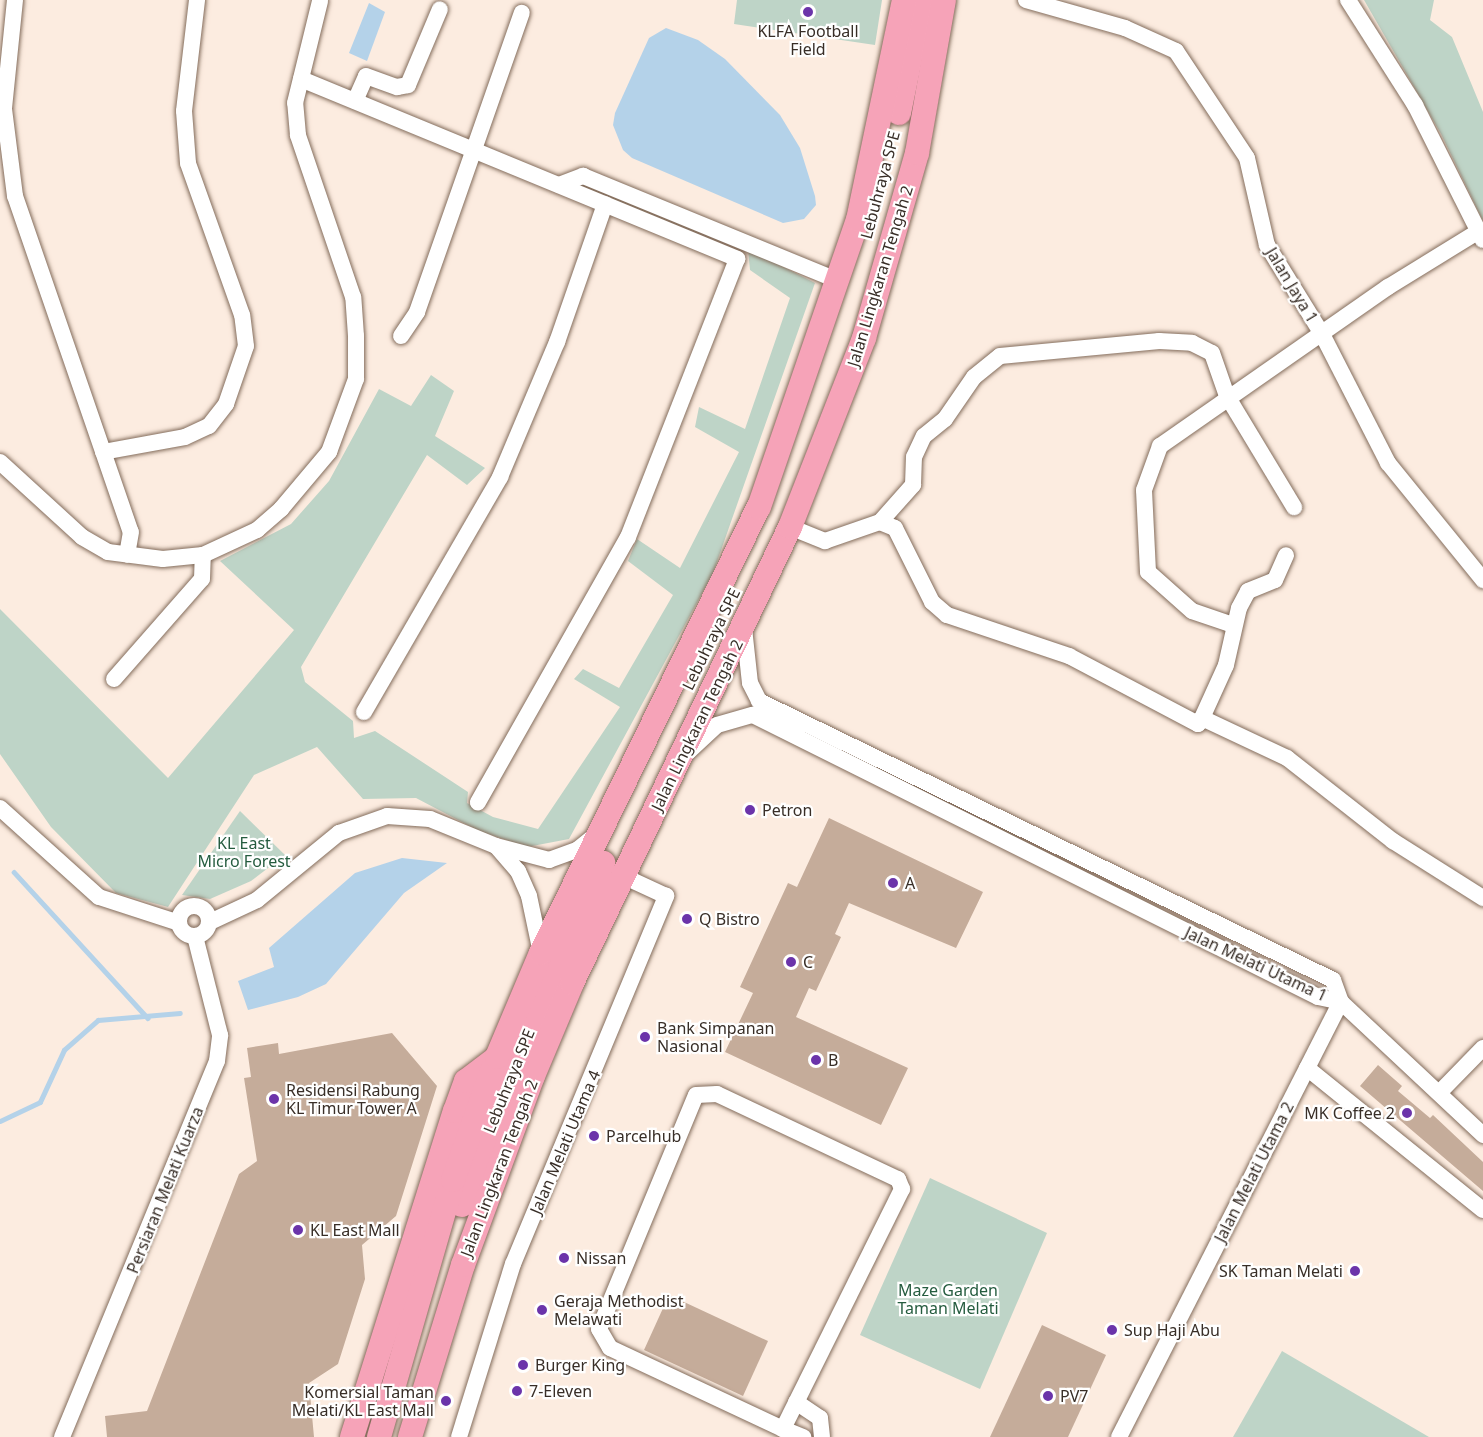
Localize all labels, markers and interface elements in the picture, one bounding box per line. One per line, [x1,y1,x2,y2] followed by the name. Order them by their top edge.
[801,5,815,19] marker: KLFA Football Field
[757,21,859,59] place label: KLFA Football Field
[856,129,904,241] street label: Lebuhraya SPE
[843,183,917,369] street label: Jalan Lingkaran Tengah 2
[1262,244,1322,326] street label: Jalan Jaya 1
[678,585,744,693] street label: Lebuhraya SPE
[647,636,747,814] street label: Jalan Lingkaran Tengah 2
[762,800,812,820] place label: Petron
[743,803,757,817] marker: Petron
[197,833,291,871] park label: KL East Micro Forest
[905,873,915,893] place label: A
[886,876,900,890] marker: A
[699,909,760,929] place label: Q Bistro
[680,912,694,926] marker: Q Bistro
[1182,923,1330,1005] street label: Jalan Melati Utama 1
[803,952,813,972] place label: C
[784,955,798,969] marker: C
[657,1018,774,1056] place label: Bank Simpanan Nasional
[479,1026,539,1136] street label: Lebuhraya SPE
[638,1030,652,1044] marker: Bank Simpanan Nasional
[828,1050,838,1070] place label: B
[809,1053,823,1067] marker: B
[526,1067,604,1217] street label: Jalan Melati Utama 4
[456,1077,542,1259] street label: Jalan Lingkaran Tengah 2
[286,1080,420,1118] place label: Residensi Rabung KL Timur Tower A
[267,1092,281,1106] marker: Residensi Rabung KL Timur Tower A
[1210,1099,1298,1245] street label: Jalan Melati Utama 2
[1304,1103,1395,1123] place label: MK Coffee 2
[123,1104,207,1276] street label: Persiaran Melati Kuarza
[1400,1106,1414,1120] marker: MK Coffee 2
[606,1126,681,1146] place label: Parcelhub
[587,1129,601,1143] marker: Parcelhub
[310,1220,400,1240] place label: KL East Mall
[291,1223,305,1237] marker: KL East Mall
[576,1248,626,1268] place label: Nissan
[557,1251,571,1265] marker: Nissan
[1219,1261,1343,1281] place label: SK Taman Melati
[1348,1264,1362,1278] marker: SK Taman Melati
[897,1280,999,1318] park label: Maze Garden Taman Melati
[554,1291,683,1329] place label: Geraja Methodist Melawati
[535,1303,549,1317] marker: Geraja Methodist Melawati
[1124,1320,1220,1340] place label: Sup Haji Abu
[1105,1323,1119,1337] marker: Sup Haji Abu
[535,1355,625,1375] place label: Burger King
[516,1358,530,1372] marker: Burger King
[529,1381,592,1401] place label: 7-Eleven
[292,1382,434,1420] place label: Komersial Taman Melati/KL East Mall
[510,1384,524,1398] marker: 7-Eleven
[1060,1386,1088,1406] place label: PV7
[1041,1389,1055,1403] marker: PV7
[439,1394,453,1408] marker: Komersial Taman Melati/KL East Mall

